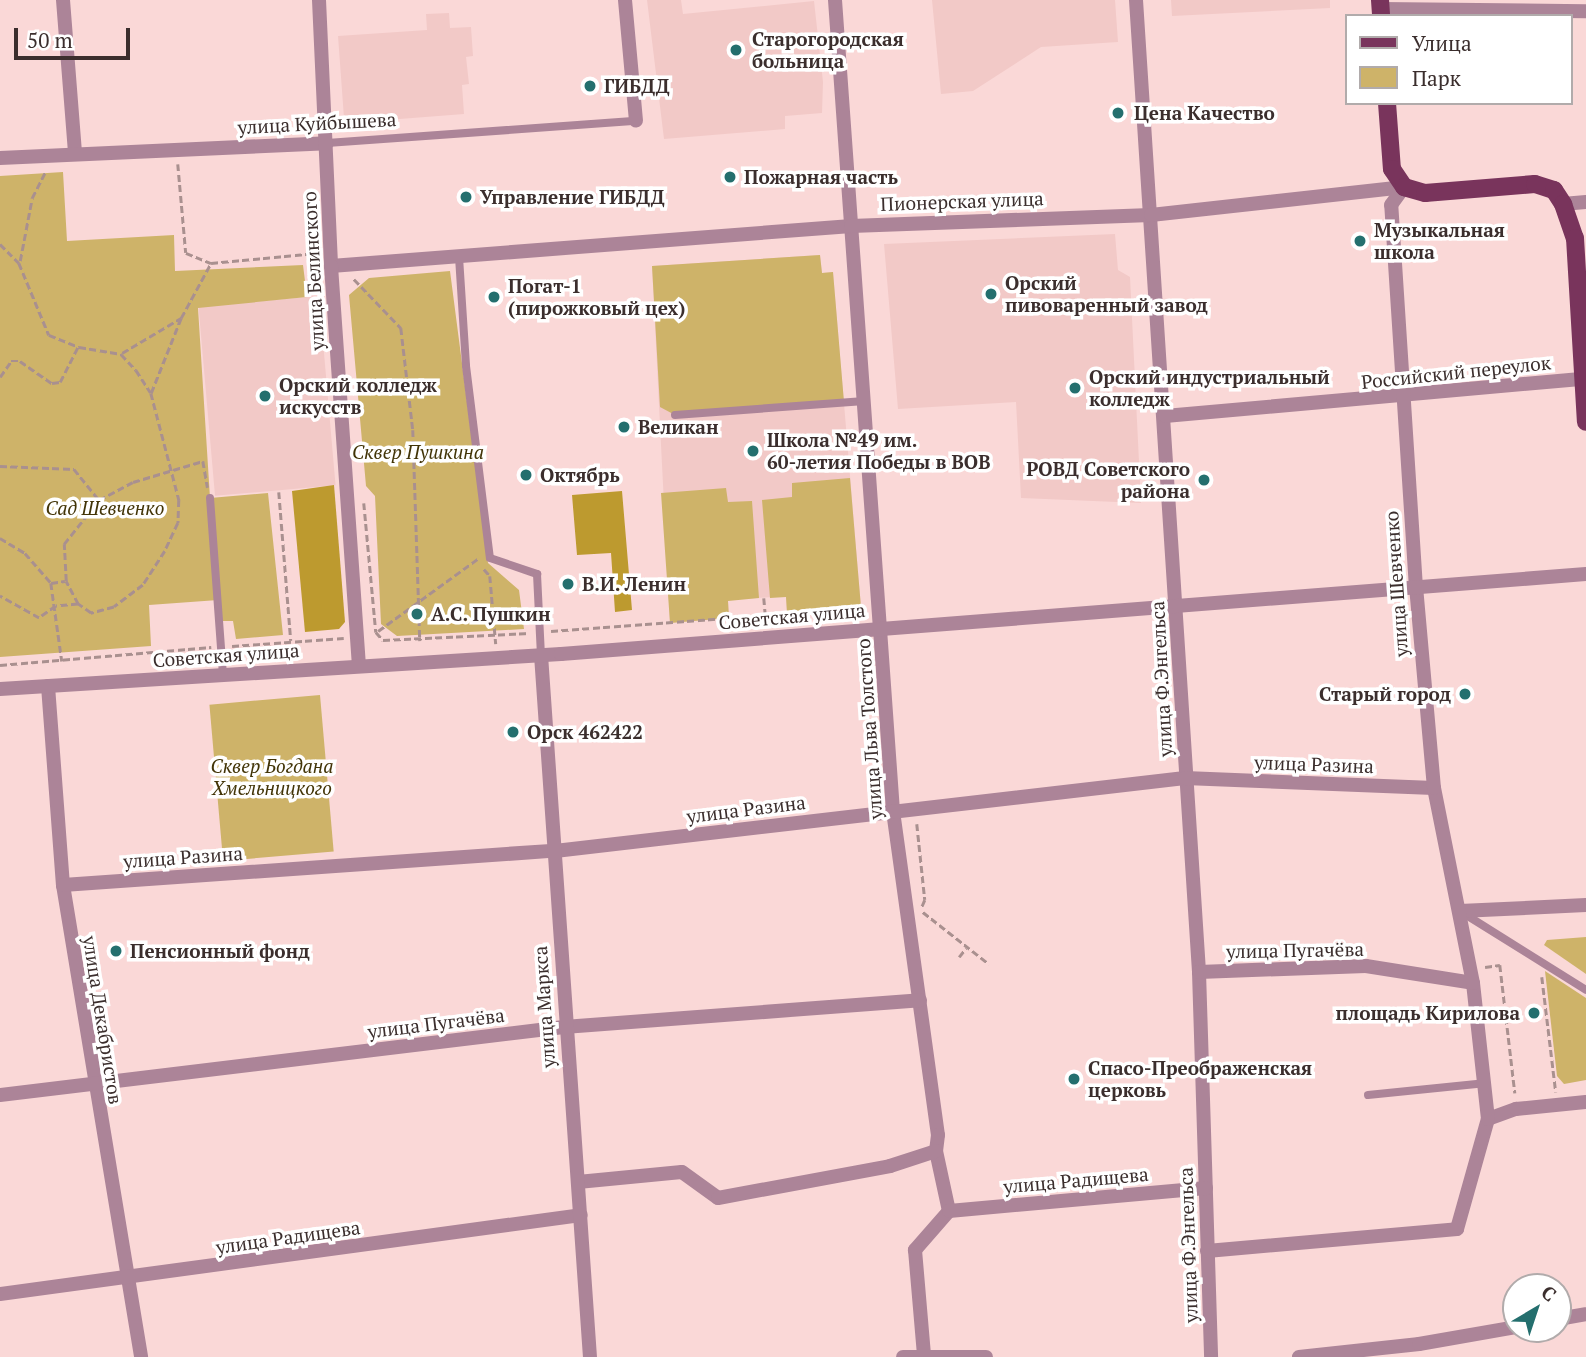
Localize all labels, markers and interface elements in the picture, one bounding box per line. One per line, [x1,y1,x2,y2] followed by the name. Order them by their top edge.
[18,14,133,58] scale bar
[1344,14,1572,105] legend
[27,26,73,54] text: 50 m
[752,28,904,72] place label: Старогородская больница
[1412,29,1472,57] text: Улица
[726,40,746,60] marker: Старогородская больница
[1412,64,1461,92] text: Парк
[604,75,669,97] place label: ГИБДД
[582,78,598,94] marker: ГИБДД
[1134,102,1275,124] place label: Цена Качество
[1108,103,1128,123] marker: Цена Качество
[237,107,397,139] street label: улица Куйбышева
[744,166,898,188] place label: Пожарная часть
[722,169,738,185] marker: Пожарная часть
[480,186,664,208] place label: Управление ГИБДД
[880,187,1044,215] street label: Пионерская улица
[458,189,474,205] marker: Управление ГИБДД
[297,191,329,351] street label: улица Белинского
[1374,219,1505,263] place label: Музыкальная школа
[1352,233,1368,249] marker: Музыкальная школа
[1005,272,1208,316] place label: Орский пивоваренный завод
[508,275,685,319] place label: Погат-1 (пирожковый цех)
[983,286,999,302] marker: Орский пивоваренный завод
[486,289,502,305] marker: Погат-1 (пирожковый цех)
[1360,351,1552,393] street label: Российский переулок
[1089,366,1330,410] place label: Орский индустриальный колледж
[279,374,437,418] place label: Орский колледж искусств
[1067,380,1083,396] marker: Орский индустриальный колледж
[257,388,273,404] marker: Орский колледж искусств
[638,416,719,438] place label: Великан
[616,419,632,435] marker: Великан
[767,429,990,473] place label: Школа №49 им. 60-летия Победы в ВОВ
[352,441,484,463] park label: Сквер Пушкина
[745,443,761,459] marker: Школа №49 им. 60-летия Победы в ВОВ
[1026,458,1190,502] place label: РОВД Советского района
[540,464,620,486] place label: Октябрь
[518,467,534,483] marker: Октябрь
[1196,472,1212,488] marker: РОВД Советского района
[46,497,164,519] park label: Сад Шевченко
[1380,510,1412,658] street label: улица Шевченко
[582,573,687,595] place label: В.И. Ленин
[560,576,576,592] marker: В.И. Ленин
[718,598,866,634] street label: Советская улица
[1146,601,1176,757] street label: улица Ф.Энгельса
[431,603,551,625] place label: А.С. Пушкин
[409,606,425,622] marker: А.С. Пушкин
[152,638,300,672] street label: Советская улица
[851,638,887,820] street label: улица Льва Толстого
[1319,683,1451,705] place label: Старый город
[1457,686,1473,702] marker: Старый город
[527,721,643,743] place label: Орск 462422
[505,724,521,740] marker: Орск 462422
[1254,751,1374,777] street label: улица Разина
[211,755,333,799] park label: Сквер Богдана Хмельницкого
[685,790,807,828] street label: улица Разина
[122,841,244,873] street label: улица Разина
[78,934,128,1106] street label: улица Декабристов
[1226,937,1364,963] street label: улица Пугачёва
[130,940,310,962] place label: Пенсионный фонд
[108,943,124,959] marker: Пенсионный фонд
[528,945,560,1069] street label: улица Маркса
[1335,1002,1520,1024] place label: площадь Кирилова
[366,1003,506,1043] street label: улица Пугачёва
[1526,1005,1542,1021] marker: площадь Кирилова
[1088,1057,1312,1101] place label: Спасо-Преображенская церковь
[1066,1071,1082,1087] marker: Спасо-Преображенская церковь
[1002,1162,1150,1198] street label: улица Радищева
[1174,1167,1202,1323] street label: улица Ф.Энгельса
[214,1216,362,1258] street label: улица Радищева
[1502,1273,1572,1343] north arrow
[1537,1279,1562,1306] text: С

